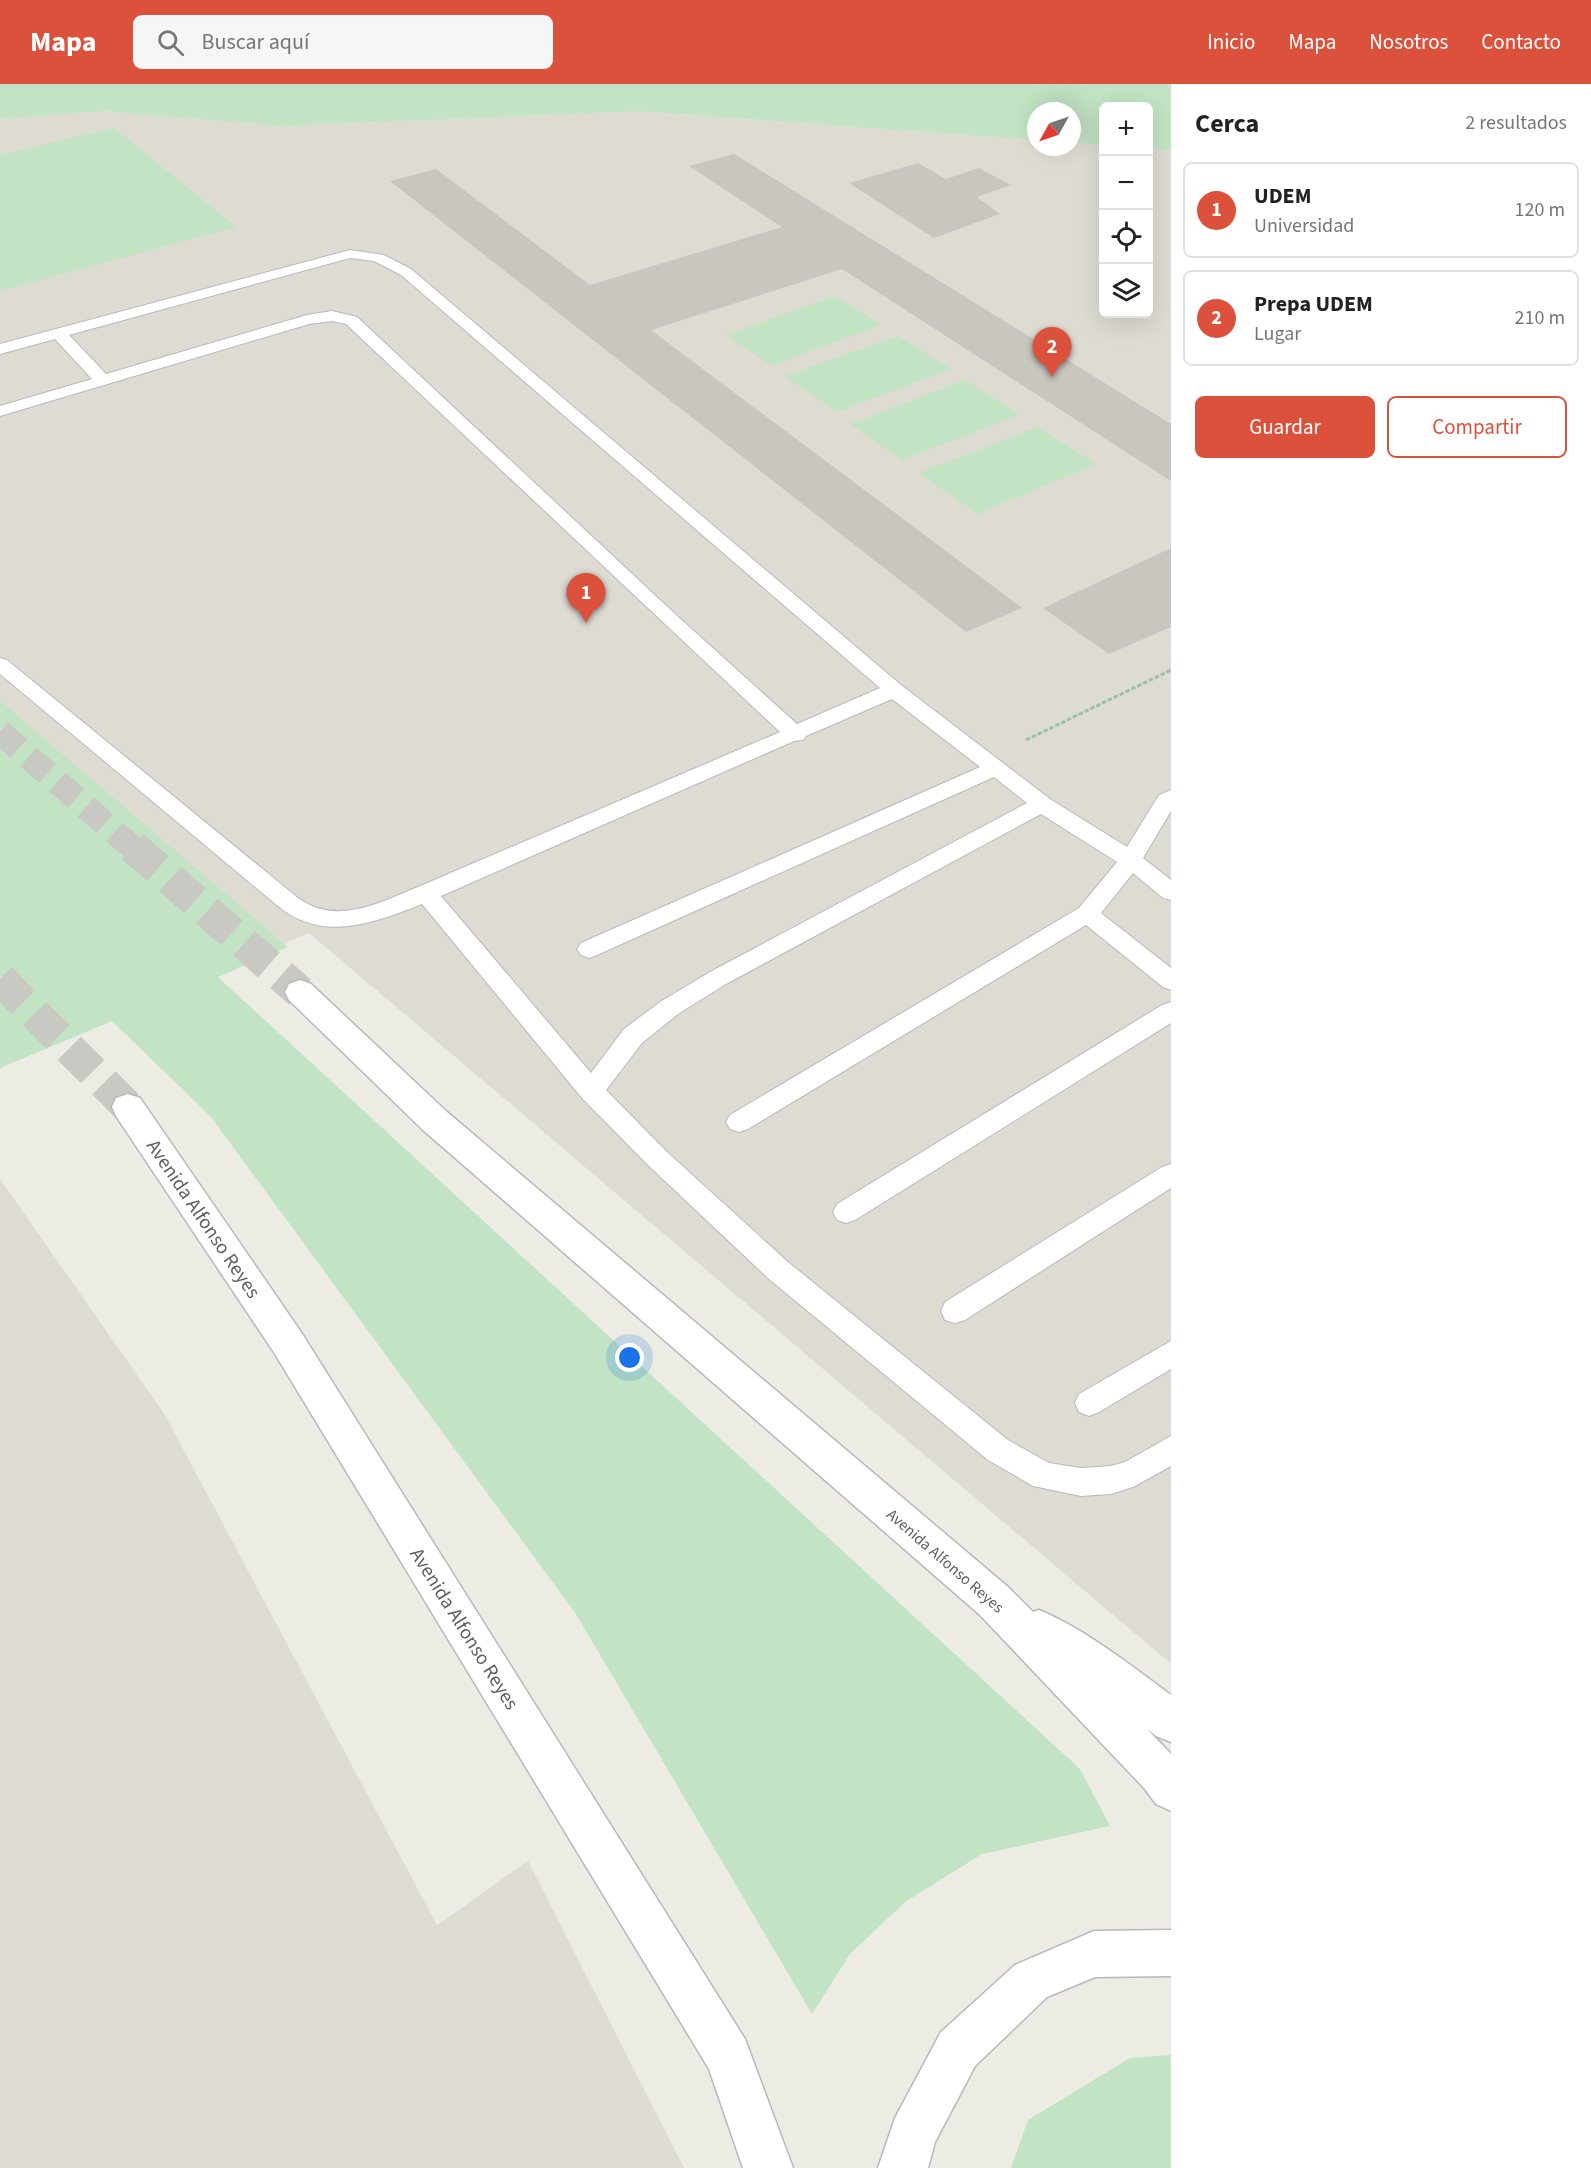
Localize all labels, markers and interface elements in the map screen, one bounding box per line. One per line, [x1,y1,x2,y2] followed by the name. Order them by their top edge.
[133,15,553,69] search box
[30,22,97,62] text: Mapa
[154,26,187,59] icon: search
[202,26,309,58] text: Buscar aquí
[1207,27,1255,57] text: Inicio
[1288,27,1336,57] text: Mapa
[1369,27,1448,57] text: Nosotros
[1481,27,1561,57] text: Contacto
[1027,102,1081,156] north arrow
[1099,102,1153,318] map controls
[1099,102,1153,156] button: +
[1195,105,1259,142] text: Cerca
[1465,109,1567,137] text: 2 resultados
[1099,156,1153,210] button: −
[1254,180,1311,212] text: UDEM
[1211,196,1222,224] text: 1
[1515,196,1565,224] text: 120 m
[1099,210,1153,264] button: locate
[1254,212,1354,240] text: Universidad
[1099,264,1153,318] button: layers
[1254,288,1373,320] text: Prepa UDEM
[1211,304,1222,332] text: 2
[1515,304,1565,332] text: 210 m
[1254,320,1301,348] text: Lugar
[1032,328,1072,377] pin: 2
[1195,396,1375,458] button: Guardar
[1387,396,1567,458] button: Compartir
[566,574,606,623] pin: 1
[139,1134,267,1304] street label: Avenida Alfonso Reyes
[615,1343,644,1372] your location
[882,1504,1009,1618] street label: Avenida Alfonso Reyes
[403,1543,525,1715] street label: Avenida Alfonso Reyes

